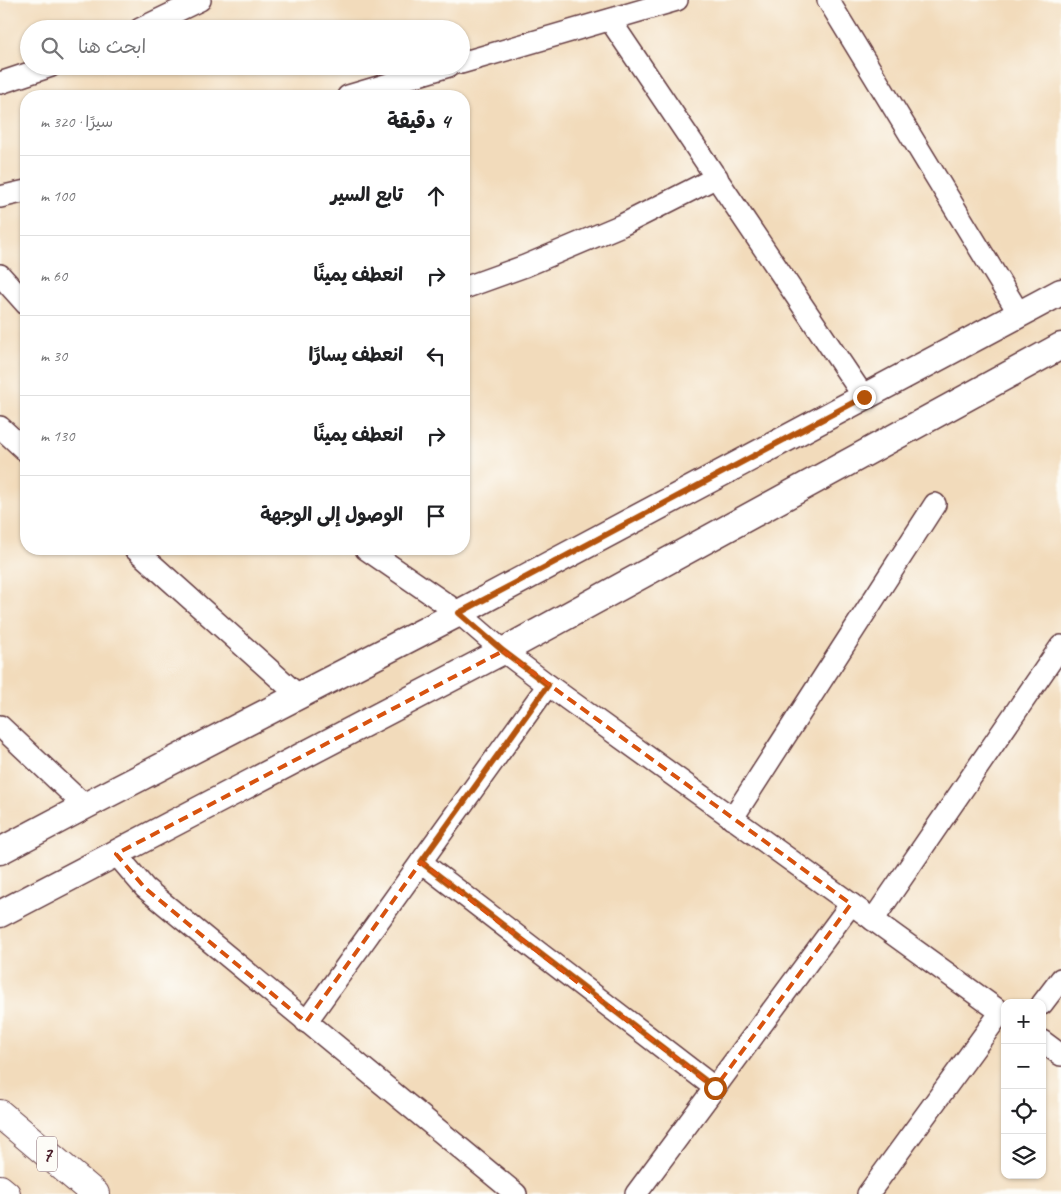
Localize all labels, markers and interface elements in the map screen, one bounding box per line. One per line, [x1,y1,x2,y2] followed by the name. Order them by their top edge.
[20,20,470,75] search box
[38,34,66,62] icon: search
[78,35,146,59] text: ابحث هنا
[387,108,450,134] text: 4 دقيقة
[40,112,113,132] text: سيرًا · 320 m
[422,182,450,210] icon: ahead
[331,183,403,207] text: تابع السير
[40,186,74,206] text: 100 m
[422,262,450,290] icon: right
[314,263,403,287] text: انعطف يمينًا
[40,266,67,286] text: 60 m
[422,342,450,370] icon: left
[309,343,403,367] text: انعطف يسارًا
[40,346,67,366] text: 30 m
[853,386,876,409] route end
[422,422,450,450] icon: right
[314,423,403,447] text: انعطف يمينًا
[40,426,74,446] text: 130 m
[422,502,450,530] icon: arrive
[260,503,403,527] text: الوصول إلى الوجهة
[1001,999,1046,1179] map controls
[1001,999,1046,1044] button: +
[1001,1044,1046,1089] button: −
[704,1077,727,1100] route start
[1001,1089,1046,1134] button: locate
[1001,1134,1046,1179] button: layers
[37,1136,57,1172] road number: 7

